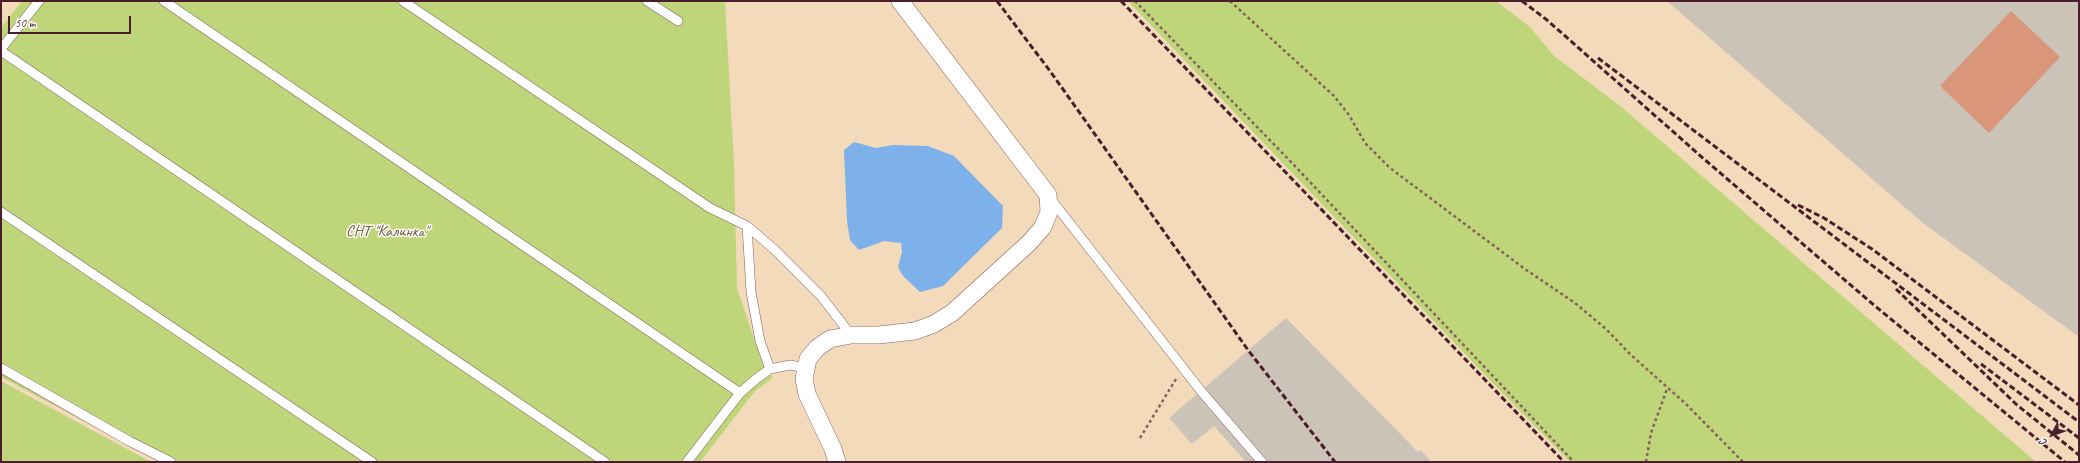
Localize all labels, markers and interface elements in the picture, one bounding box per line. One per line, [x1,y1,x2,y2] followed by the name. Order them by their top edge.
[10,8,133,34] scale bar
[15,15,35,31] text: 50 m
[346,222,428,242] park label: СНТ "Калинка"
[2032,415,2072,455] north arrow
[2036,436,2050,450] text: С

